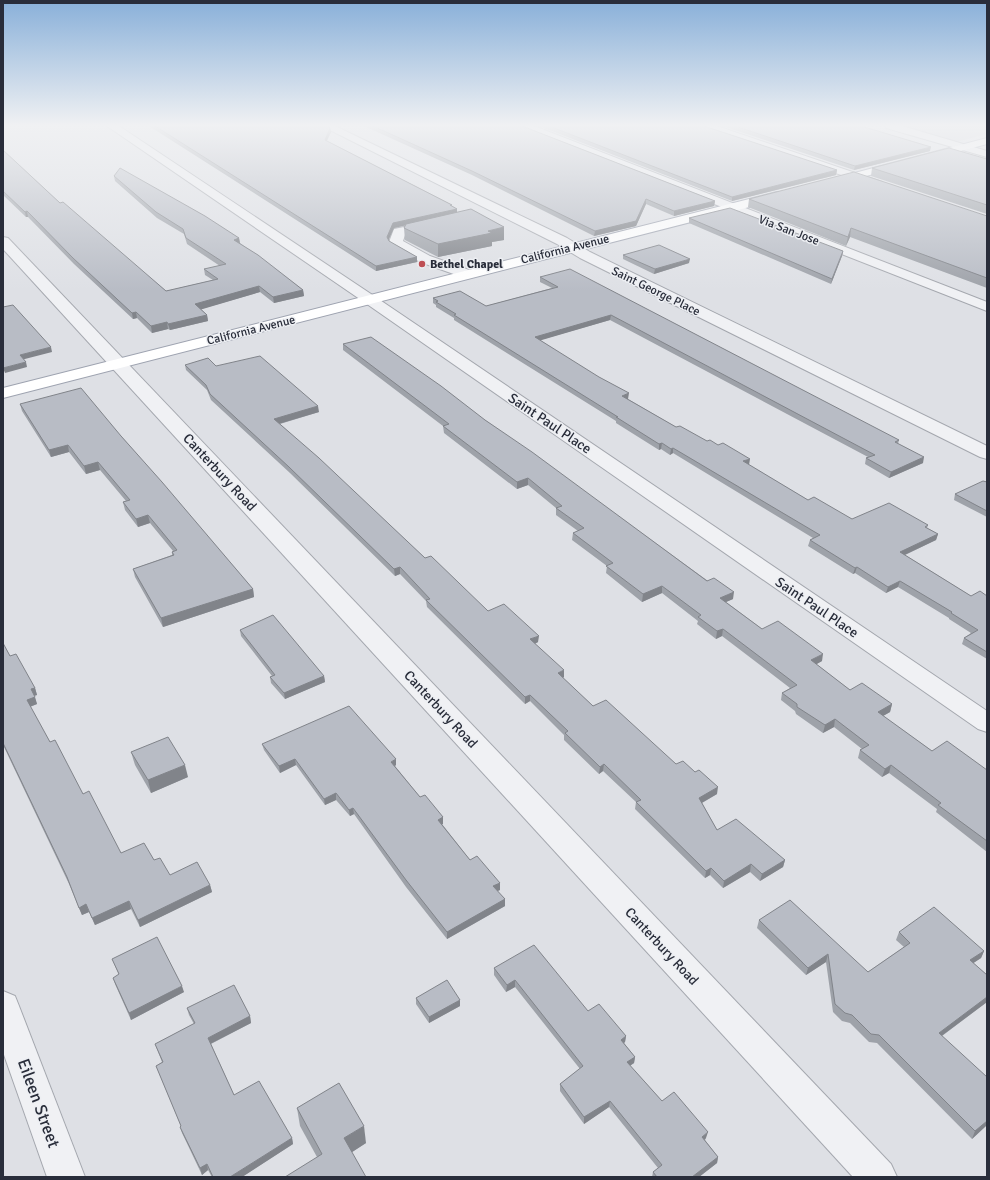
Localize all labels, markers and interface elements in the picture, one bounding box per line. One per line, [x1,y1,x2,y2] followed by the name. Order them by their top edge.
[756,212,821,249] street label: Via San Jose
[519,231,611,268] street label: California Avenue
[430,257,503,272] place label: Bethel Chapel
[417,259,427,269] marker: Bethel Chapel
[609,264,703,319] street label: Saint George Place
[205,312,297,349] street label: California Avenue
[505,389,594,457] street label: Saint Paul Place
[179,430,260,515] street label: Canterbury Road
[772,573,861,641] street label: Saint Paul Place
[400,667,481,752] street label: Canterbury Road
[621,904,702,989] street label: Canterbury Road
[13,1056,64,1151] street label: Eileen Street

